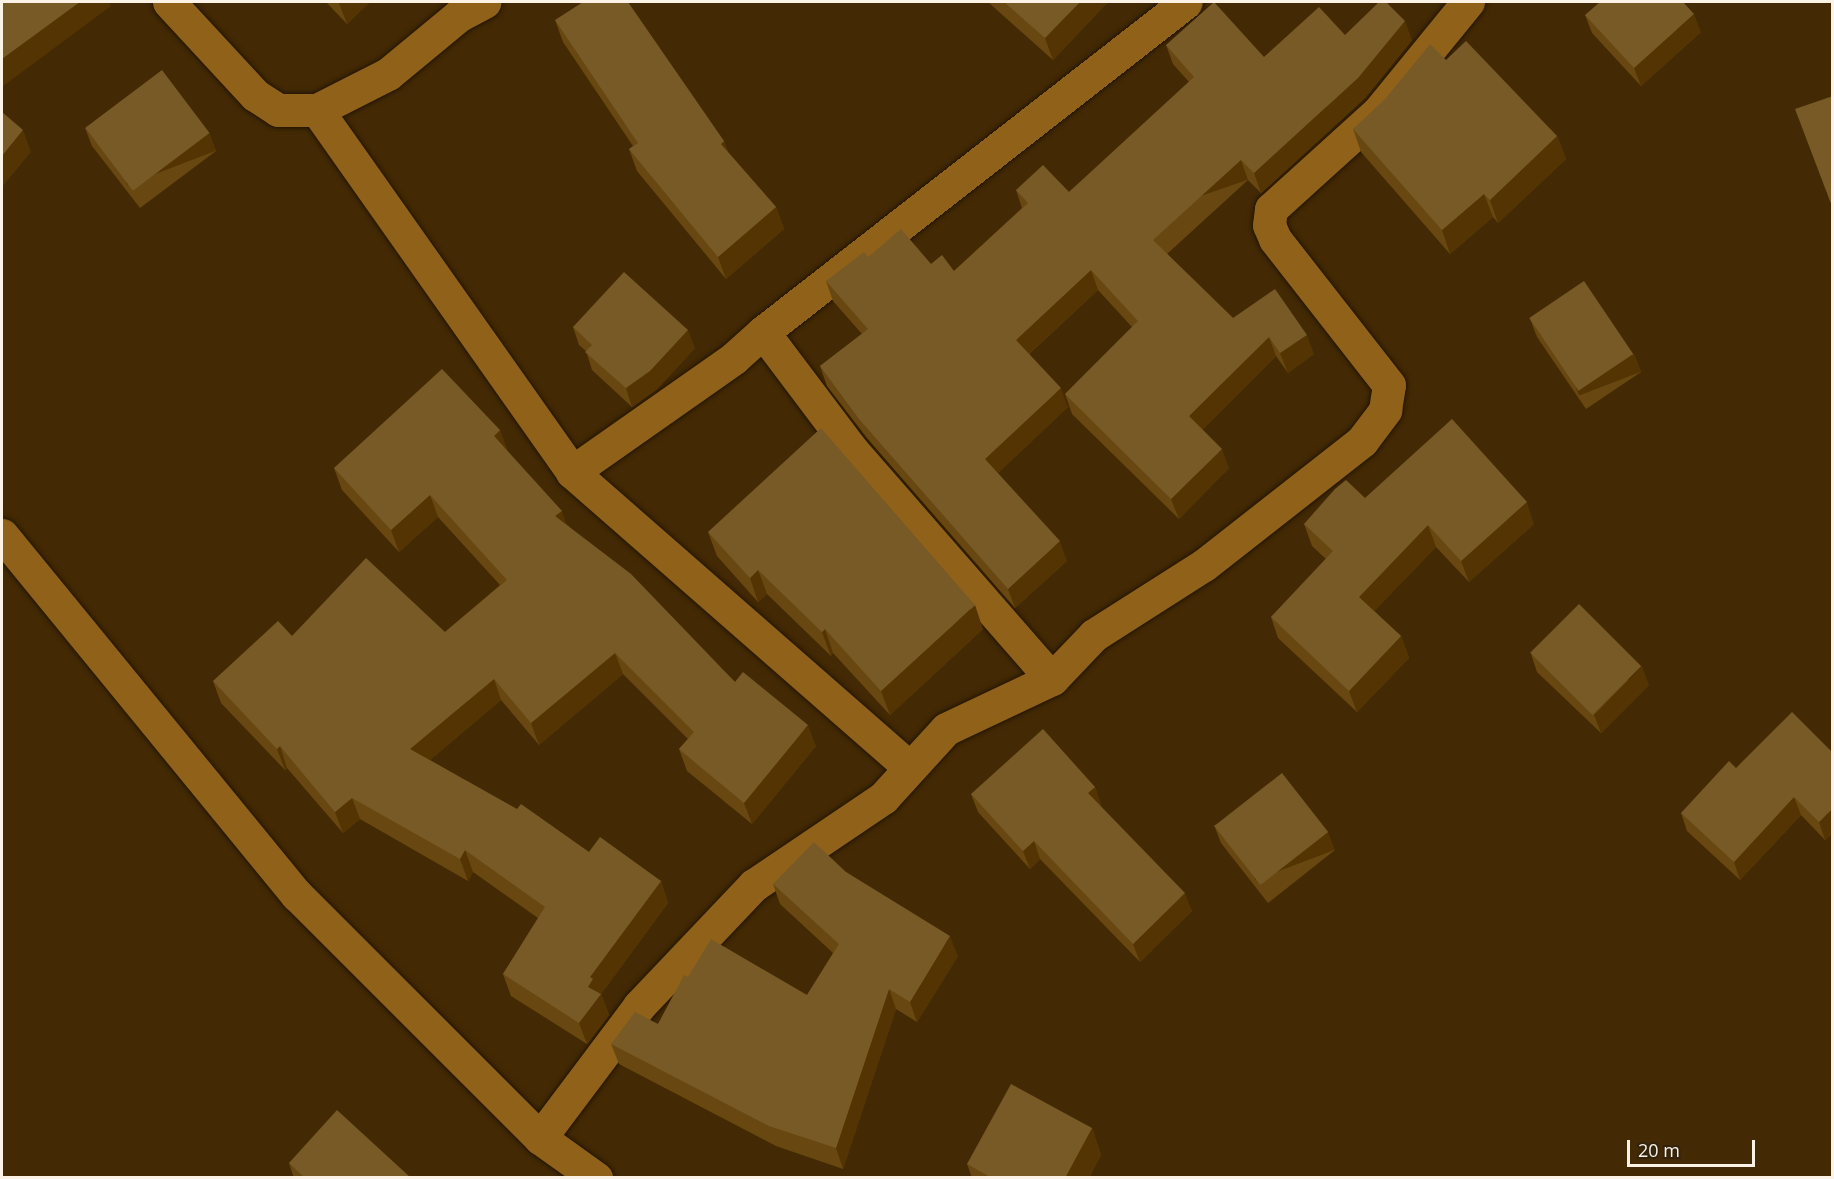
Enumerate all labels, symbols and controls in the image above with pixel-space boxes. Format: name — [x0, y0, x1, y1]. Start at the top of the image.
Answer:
scale bar — [1630, 1128, 1758, 1166]
text: 20 m — [1638, 1138, 1680, 1162]

